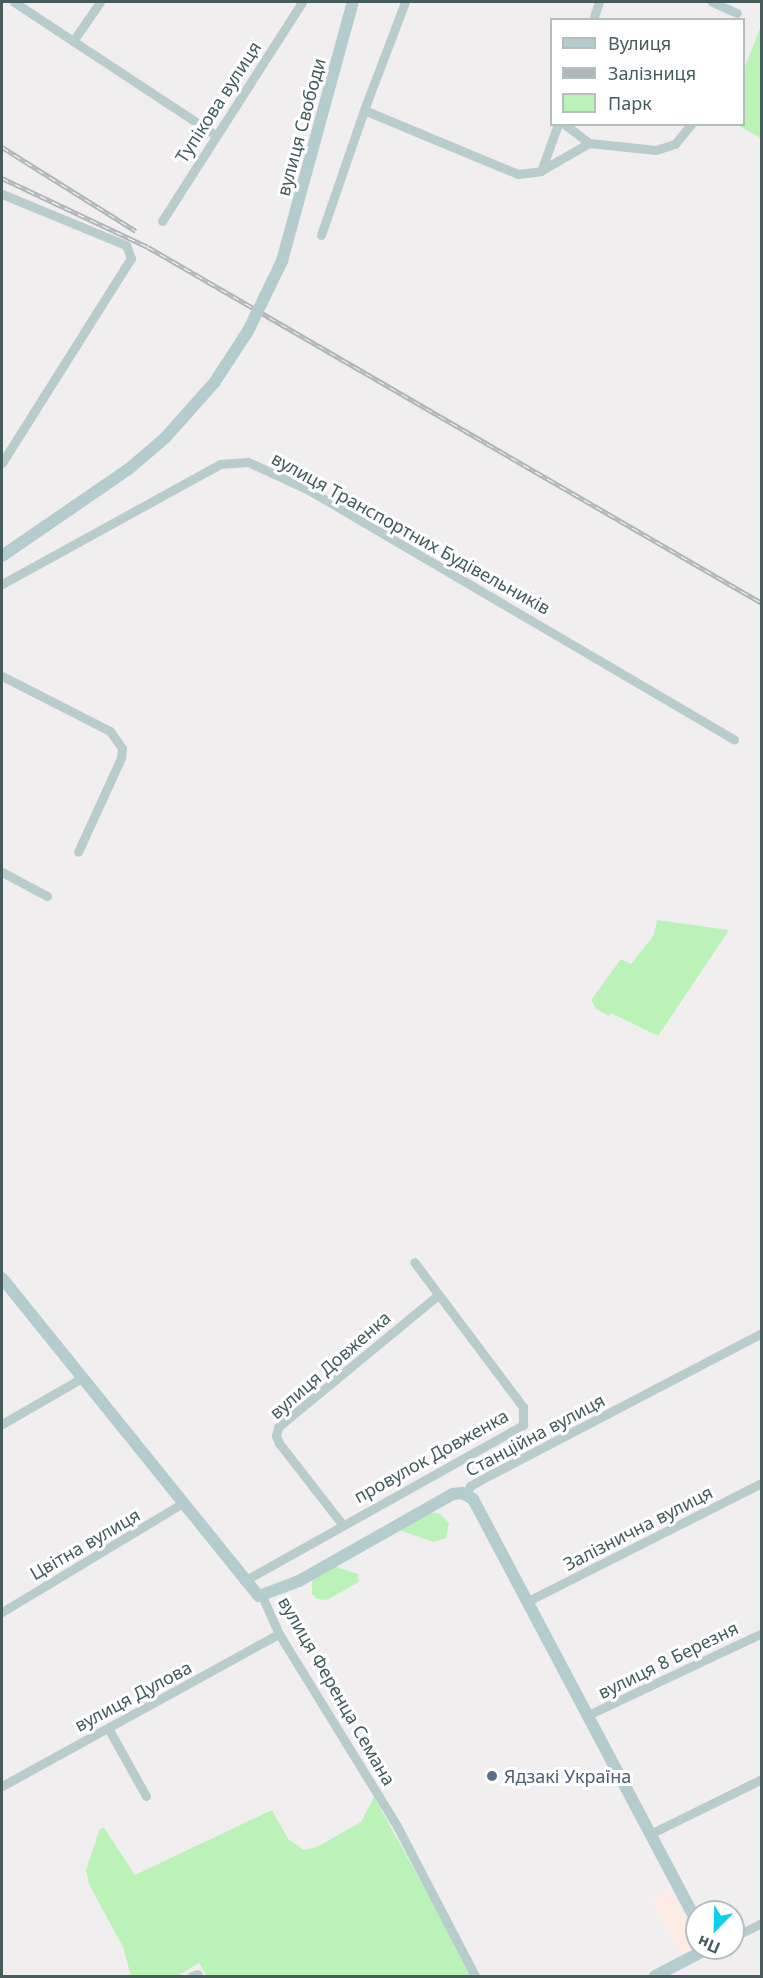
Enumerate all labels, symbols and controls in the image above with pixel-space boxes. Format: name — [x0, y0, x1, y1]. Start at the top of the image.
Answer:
legend — [550, 18, 745, 126]
text: Вулиця — [608, 31, 671, 55]
street label: Тупікова вулиця — [171, 37, 265, 167]
street label: вулиця Свободи — [272, 56, 330, 198]
text: Залізниця — [608, 61, 696, 85]
text: Парк — [608, 91, 652, 115]
street label: вулиця Транспортних Будівельників — [268, 447, 554, 619]
street label: вулиця Довженка — [265, 1307, 395, 1423]
street label: Станційна вулиця — [462, 1389, 608, 1481]
street label: провулок Довженка — [350, 1405, 512, 1507]
street label: Залізнична вулиця — [560, 1481, 716, 1575]
street label: Цвітна вулиця — [26, 1504, 144, 1584]
street label: вулиця Ференца Семана — [274, 1593, 400, 1789]
street label: вулиця 8 Березня — [594, 1617, 742, 1703]
street label: вулиця Дулова — [71, 1656, 195, 1736]
place label: Ядзакі Україна — [504, 1765, 631, 1787]
marker: Ядзакі Україна — [485, 1769, 499, 1783]
north arrow — [685, 1900, 745, 1960]
text: Пн — [694, 1930, 724, 1959]

